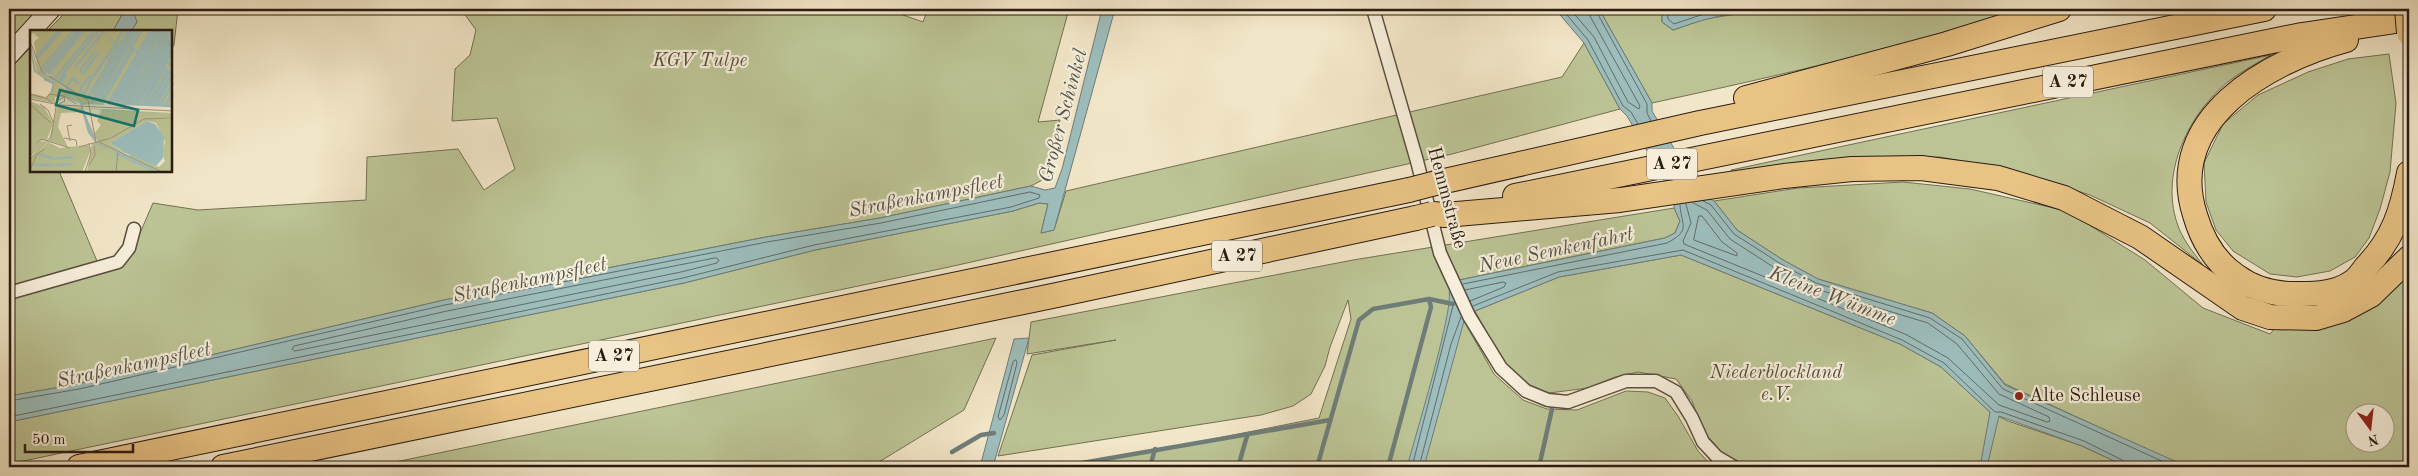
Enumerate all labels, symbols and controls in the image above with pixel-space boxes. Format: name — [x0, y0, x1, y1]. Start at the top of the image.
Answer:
inset map — [30, 30, 172, 172]
water label: Großer Schinkel — [1037, 47, 1092, 185]
park label: KGV Tulpe — [652, 52, 748, 71]
road number: A 27 — [2043, 66, 2093, 98]
street label: Hemmstraße — [1423, 145, 1469, 251]
road number: A 27 — [1647, 148, 1697, 180]
water label: Straßenkampsfleet — [847, 172, 1006, 222]
water label: Neue Semkenfahrt — [1476, 225, 1636, 277]
road number: A 27 — [1212, 240, 1262, 272]
water label: Straßenkampsfleet — [451, 255, 609, 307]
water label: Kleine Wümme — [1765, 263, 1898, 330]
water label: Straßenkampsfleet — [55, 340, 213, 392]
road number: A 27 — [589, 341, 639, 372]
park label: Niederblockland e.V. — [1709, 364, 1843, 405]
place label: Alte Schleuse — [2029, 387, 2141, 406]
marker: Alte Schleuse — [2013, 390, 2025, 402]
north arrow — [2346, 404, 2396, 454]
scale bar — [25, 421, 132, 453]
text: N — [2366, 431, 2380, 448]
text: 50 m — [32, 433, 66, 448]

